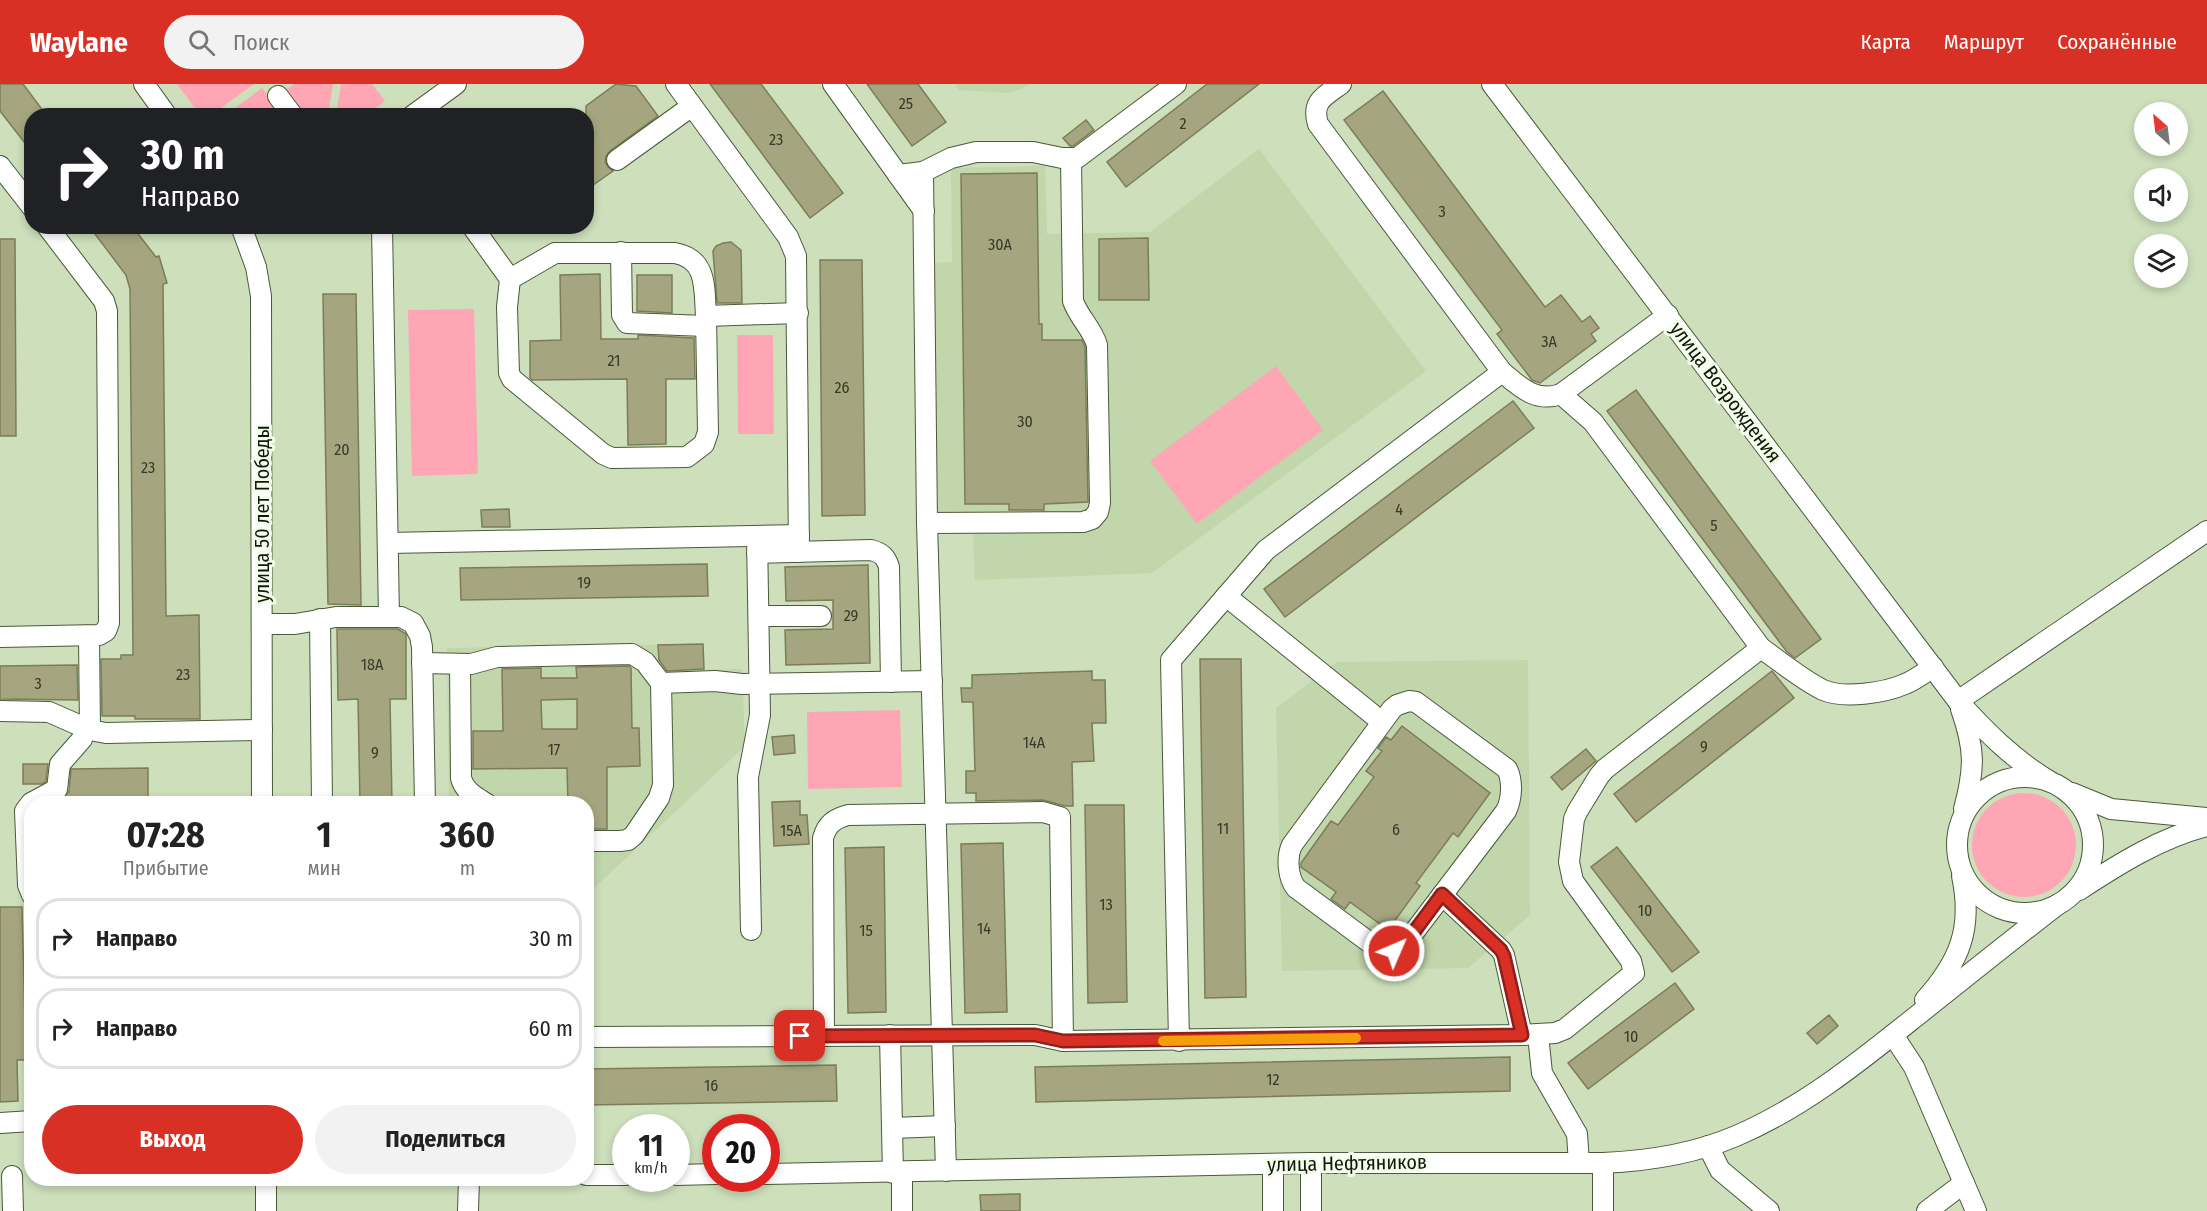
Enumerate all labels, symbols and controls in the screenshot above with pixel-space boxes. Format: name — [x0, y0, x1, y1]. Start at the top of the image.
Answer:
search box — [164, 15, 584, 69]
text: Waylane — [30, 26, 128, 59]
icon: search — [185, 26, 218, 59]
text: Поиск — [233, 29, 289, 56]
text: Карта — [1861, 29, 1911, 55]
text: Маршрут — [1944, 29, 2024, 55]
text: Сохранённые — [2057, 29, 2177, 55]
house number: 25 — [899, 94, 913, 113]
north arrow — [2134, 102, 2188, 156]
map controls — [2134, 102, 2188, 288]
house number: 2 — [1179, 114, 1187, 133]
text: 30 m — [141, 130, 225, 180]
house number: 23 — [769, 130, 783, 149]
icon: right — [42, 132, 120, 210]
button: sound — [2134, 168, 2188, 222]
text: Направо — [141, 181, 240, 213]
house number: 3 — [1438, 202, 1446, 221]
button: layers — [2134, 234, 2188, 288]
house number: 30А — [988, 235, 1013, 254]
street label: улица Возрождения — [1665, 317, 1787, 467]
house number: 3А — [1541, 332, 1557, 351]
house number: 21 — [608, 351, 620, 370]
house number: 26 — [835, 378, 850, 397]
house number: 30 — [1017, 412, 1033, 431]
street label: улица 50 лет Победы — [250, 425, 274, 603]
house number: 20 — [334, 440, 350, 459]
house number: 23 — [141, 458, 155, 477]
house number: 4 — [1395, 500, 1403, 519]
house number: 5 — [1710, 516, 1718, 535]
house number: 19 — [577, 573, 591, 592]
house number: 29 — [844, 606, 859, 625]
house number: 18А — [361, 655, 384, 674]
house number: 23 — [176, 665, 190, 684]
house number: 3 — [34, 674, 42, 693]
house number: 14А — [1023, 733, 1046, 752]
house number: 9 — [1700, 737, 1708, 756]
house number: 17 — [548, 740, 561, 759]
house number: 9 — [371, 743, 379, 762]
text: 07:28 — [127, 813, 205, 857]
text: 1 — [317, 813, 332, 857]
text: 360 — [440, 813, 495, 857]
house number: 11 — [1217, 819, 1229, 838]
house number: 6 — [1392, 820, 1400, 839]
house number: 15А — [780, 821, 803, 840]
text: Прибытие — [123, 856, 209, 880]
text: мин — [307, 856, 341, 880]
text: m — [460, 856, 475, 880]
house number: 13 — [1099, 895, 1113, 914]
house number: 10 — [1638, 901, 1652, 920]
house number: 14 — [977, 919, 991, 938]
position arrow — [1362, 919, 1426, 983]
house number: 15 — [859, 921, 873, 940]
icon: right — [45, 922, 78, 955]
text: Направо — [96, 925, 177, 952]
text: 30 m — [530, 925, 573, 952]
pin — [774, 1010, 825, 1061]
icon: right — [45, 1012, 78, 1045]
text: Направо — [96, 1015, 177, 1042]
text: 60 m — [529, 1015, 573, 1042]
icon: arrive — [783, 1019, 816, 1052]
house number: 10 — [1624, 1027, 1638, 1046]
house number: 12 — [1266, 1070, 1280, 1089]
house number: 16 — [704, 1076, 718, 1095]
button: Выход — [42, 1105, 303, 1174]
button: Поделиться — [315, 1105, 576, 1174]
speed limit sign: 20 — [702, 1114, 780, 1192]
text: 11 — [639, 1128, 663, 1164]
street label: улица Нефтяников — [1267, 1150, 1427, 1176]
text: km/h — [634, 1159, 668, 1177]

